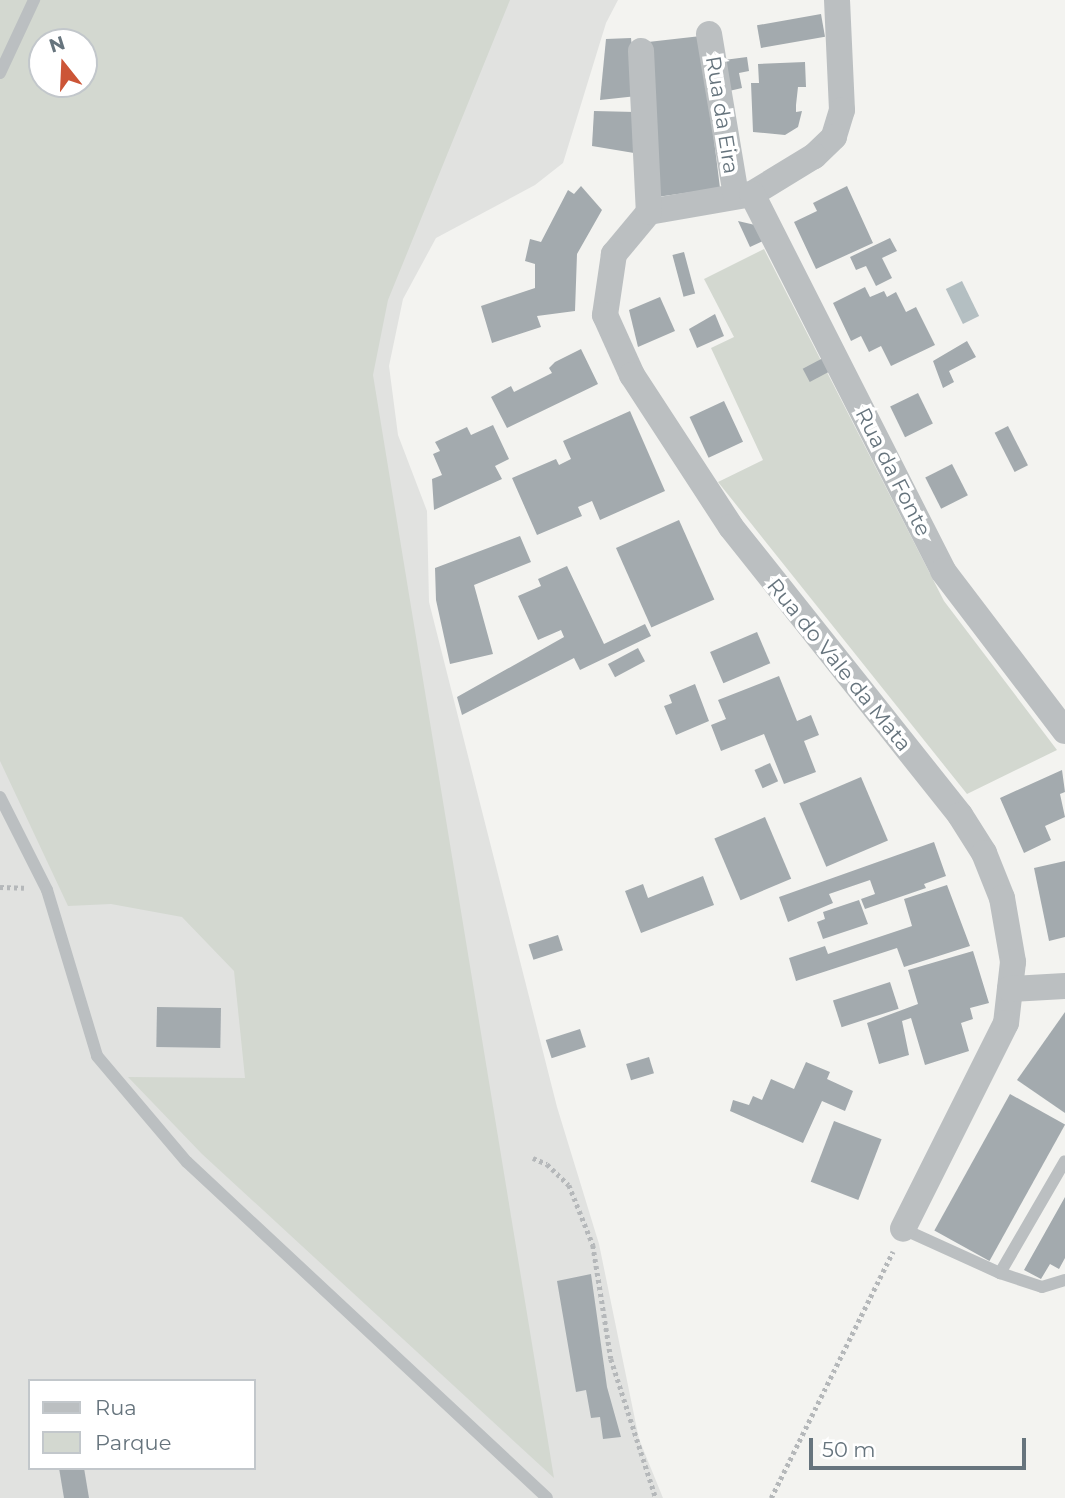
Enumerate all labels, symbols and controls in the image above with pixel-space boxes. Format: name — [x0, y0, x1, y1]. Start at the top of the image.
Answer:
north arrow — [28, 28, 98, 98]
text: N — [46, 31, 68, 58]
street label: Rua da Eira — [700, 54, 744, 176]
street label: Rua da Fonte — [850, 404, 936, 540]
street label: Rua do Vale da Mata — [762, 574, 916, 756]
legend — [28, 1379, 256, 1470]
text: Rua — [95, 1395, 137, 1420]
scale bar — [813, 1424, 1030, 1468]
text: Parque — [95, 1430, 171, 1455]
text: 50 m — [822, 1437, 876, 1462]

